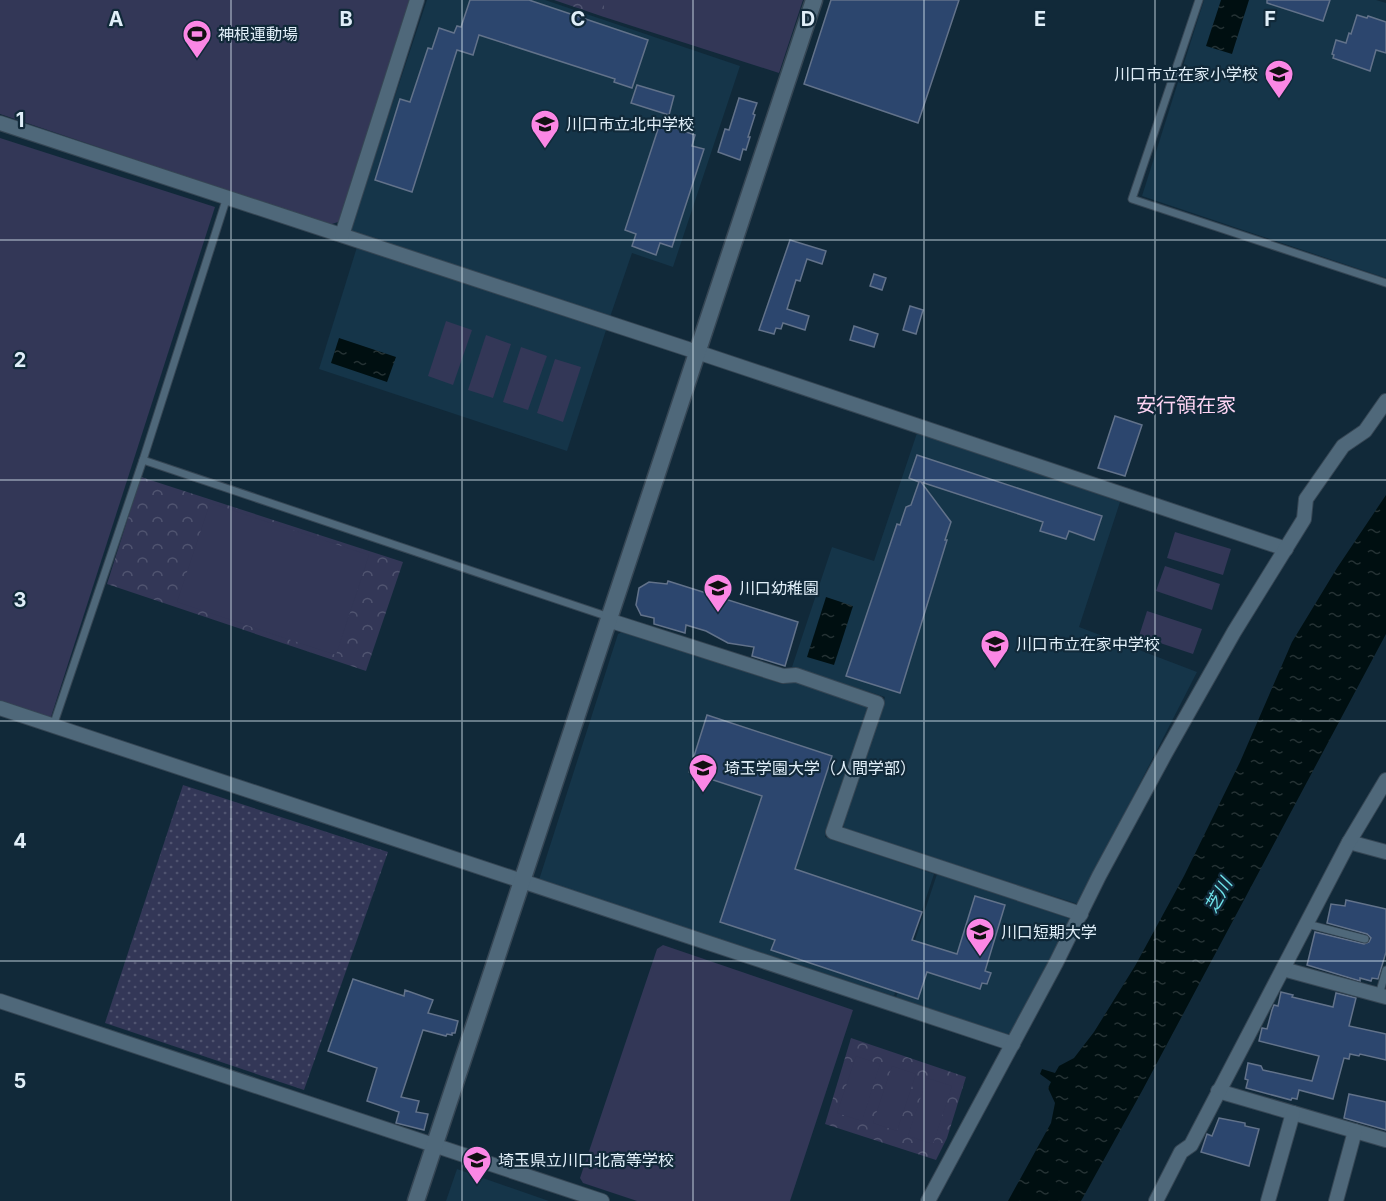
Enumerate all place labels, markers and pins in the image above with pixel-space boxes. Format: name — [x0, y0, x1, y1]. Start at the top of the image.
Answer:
sports icon: 神根運動場 — [181, 18, 213, 60]
place label: 神根運動場 — [218, 24, 298, 44]
school or university icon: 川口市立在家小学校 — [1263, 58, 1295, 100]
place label: 川口市立在家小学校 — [1114, 64, 1258, 84]
school or university icon: 川口市立北中学校 — [529, 108, 561, 150]
place label: 川口市立北中学校 — [566, 114, 694, 134]
school or university icon: 川口幼稚園 — [702, 572, 734, 614]
place label: 川口幼稚園 — [739, 578, 819, 598]
school or university icon: 川口市立在家中学校 — [979, 628, 1011, 670]
place label: 川口市立在家中学校 — [1016, 634, 1160, 654]
school or university icon: 埼玉学園大学（人間学部） — [687, 752, 719, 794]
place label: 埼玉学園大学（人間学部） — [724, 758, 916, 778]
school or university icon: 川口短期大学 — [964, 916, 996, 958]
place label: 川口短期大学 — [1001, 922, 1097, 942]
school or university icon: 埼玉県立川口北高等学校 — [461, 1144, 493, 1186]
place label: 埼玉県立川口北高等学校 — [498, 1150, 674, 1170]

